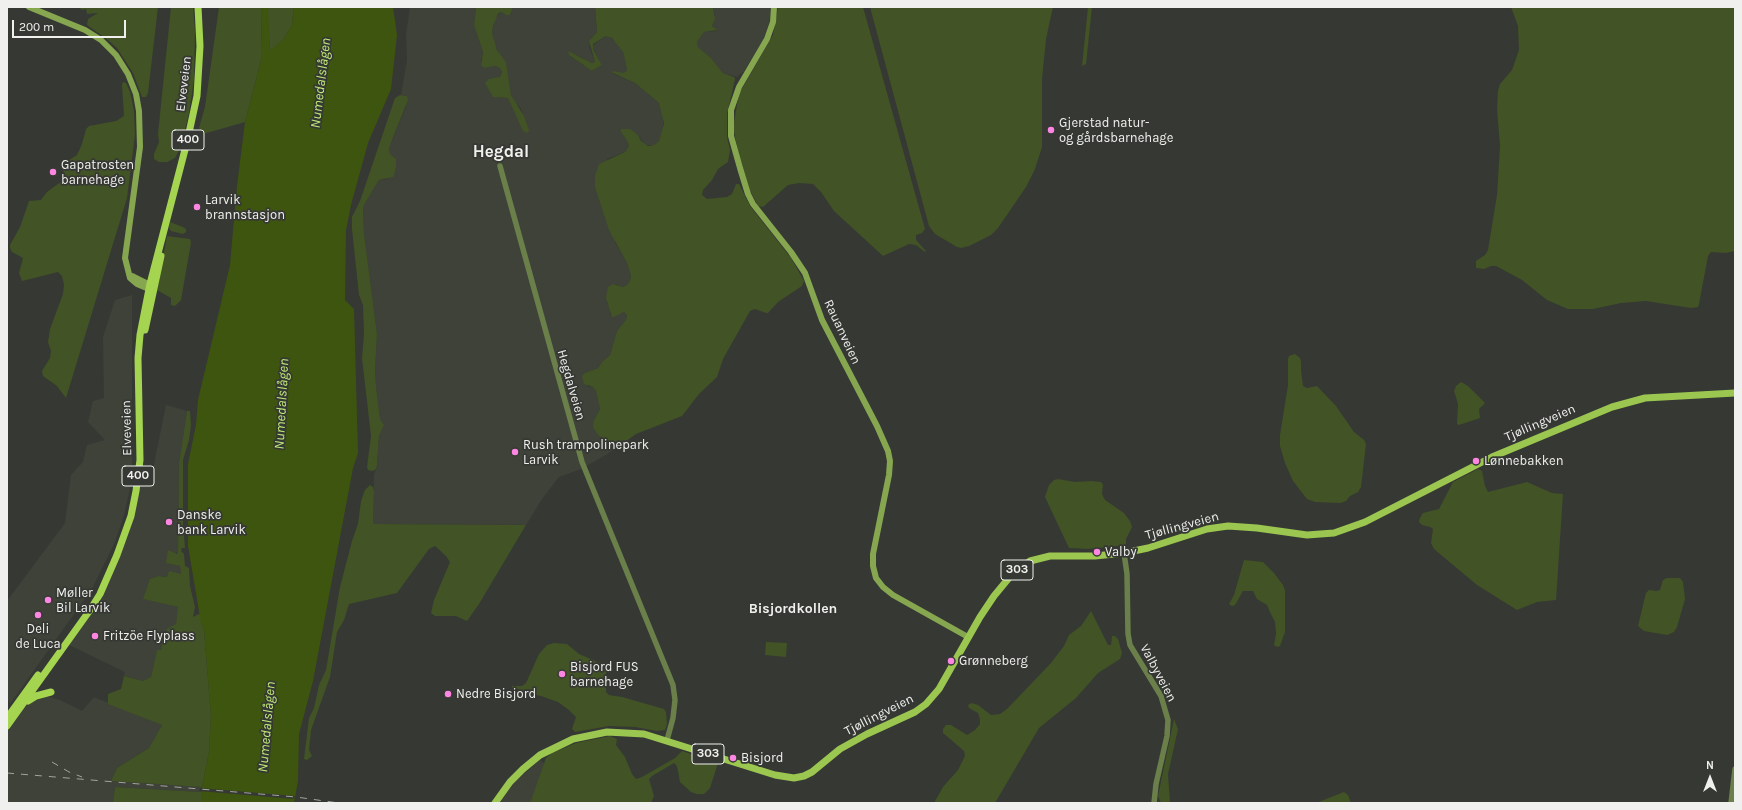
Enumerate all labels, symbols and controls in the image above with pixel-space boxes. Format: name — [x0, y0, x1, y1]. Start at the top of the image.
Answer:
scale bar — [14, 12, 128, 38]
text: 200 m — [19, 20, 54, 34]
water label: Numedalslågen — [307, 37, 335, 129]
street label: Elveveien — [173, 55, 195, 113]
place label: Gjerstad natur- og gårdsbarnehage — [1059, 115, 1173, 146]
marker: Gjerstad natur- og gårdsbarnehage — [1046, 125, 1056, 135]
road number: 400 — [172, 130, 204, 150]
district label: Hegdal — [473, 142, 529, 162]
place label: Gapatrosten barnehage — [61, 157, 134, 188]
marker: Gapatrosten barnehage — [48, 167, 58, 177]
place label: Larvik brannstasjon — [205, 192, 285, 223]
marker: Larvik brannstasjon — [192, 202, 202, 212]
street label: Rauanveien — [820, 297, 864, 367]
street label: Hegdalveien — [553, 348, 589, 422]
water label: Numedalslågen — [271, 358, 293, 450]
street label: Elveveien — [119, 400, 135, 456]
street label: Tjøllingveien — [1502, 401, 1578, 445]
place label: Rush trampolinepark Larvik — [523, 437, 649, 468]
marker: Rush trampolinepark Larvik — [510, 447, 520, 457]
place label: Lønnebakken — [1484, 453, 1564, 469]
marker: Lønnebakken — [1471, 456, 1481, 466]
road number: 400 — [122, 466, 154, 486]
place label: Danske bank Larvik — [177, 507, 246, 538]
street label: Tjøllingveien — [1143, 509, 1221, 543]
marker: Danske bank Larvik — [164, 517, 174, 527]
place label: Valby — [1105, 544, 1136, 560]
marker: Valby — [1092, 547, 1102, 557]
road number: 303 — [1001, 560, 1033, 580]
place label: Møller Bil Larvik — [56, 585, 110, 616]
marker: Møller Bil Larvik — [43, 595, 53, 605]
district label: Bisjordkollen — [749, 601, 837, 617]
marker: Deli de Luca — [33, 610, 43, 620]
place label: Deli de Luca — [15, 621, 61, 652]
place label: Fritzöe Flyplass — [103, 628, 195, 644]
marker: Fritzöe Flyplass — [90, 631, 100, 641]
street label: Valbyveien — [1136, 642, 1180, 704]
place label: Grønneberg — [959, 653, 1028, 669]
marker: Grønneberg — [946, 656, 956, 666]
place label: Bisjord FUS barnehage — [570, 659, 639, 690]
marker: Bisjord FUS barnehage — [557, 669, 567, 679]
water label: Numedalslågen — [255, 681, 279, 773]
place label: Nedre Bisjord — [456, 686, 536, 702]
marker: Nedre Bisjord — [443, 689, 453, 699]
street label: Tjøllingveien — [842, 691, 916, 739]
road number: 303 — [692, 744, 724, 764]
place label: Bisjord — [741, 750, 783, 766]
marker: Bisjord — [728, 753, 738, 763]
north arrow — [1690, 758, 1730, 798]
text: N — [1706, 759, 1714, 772]

